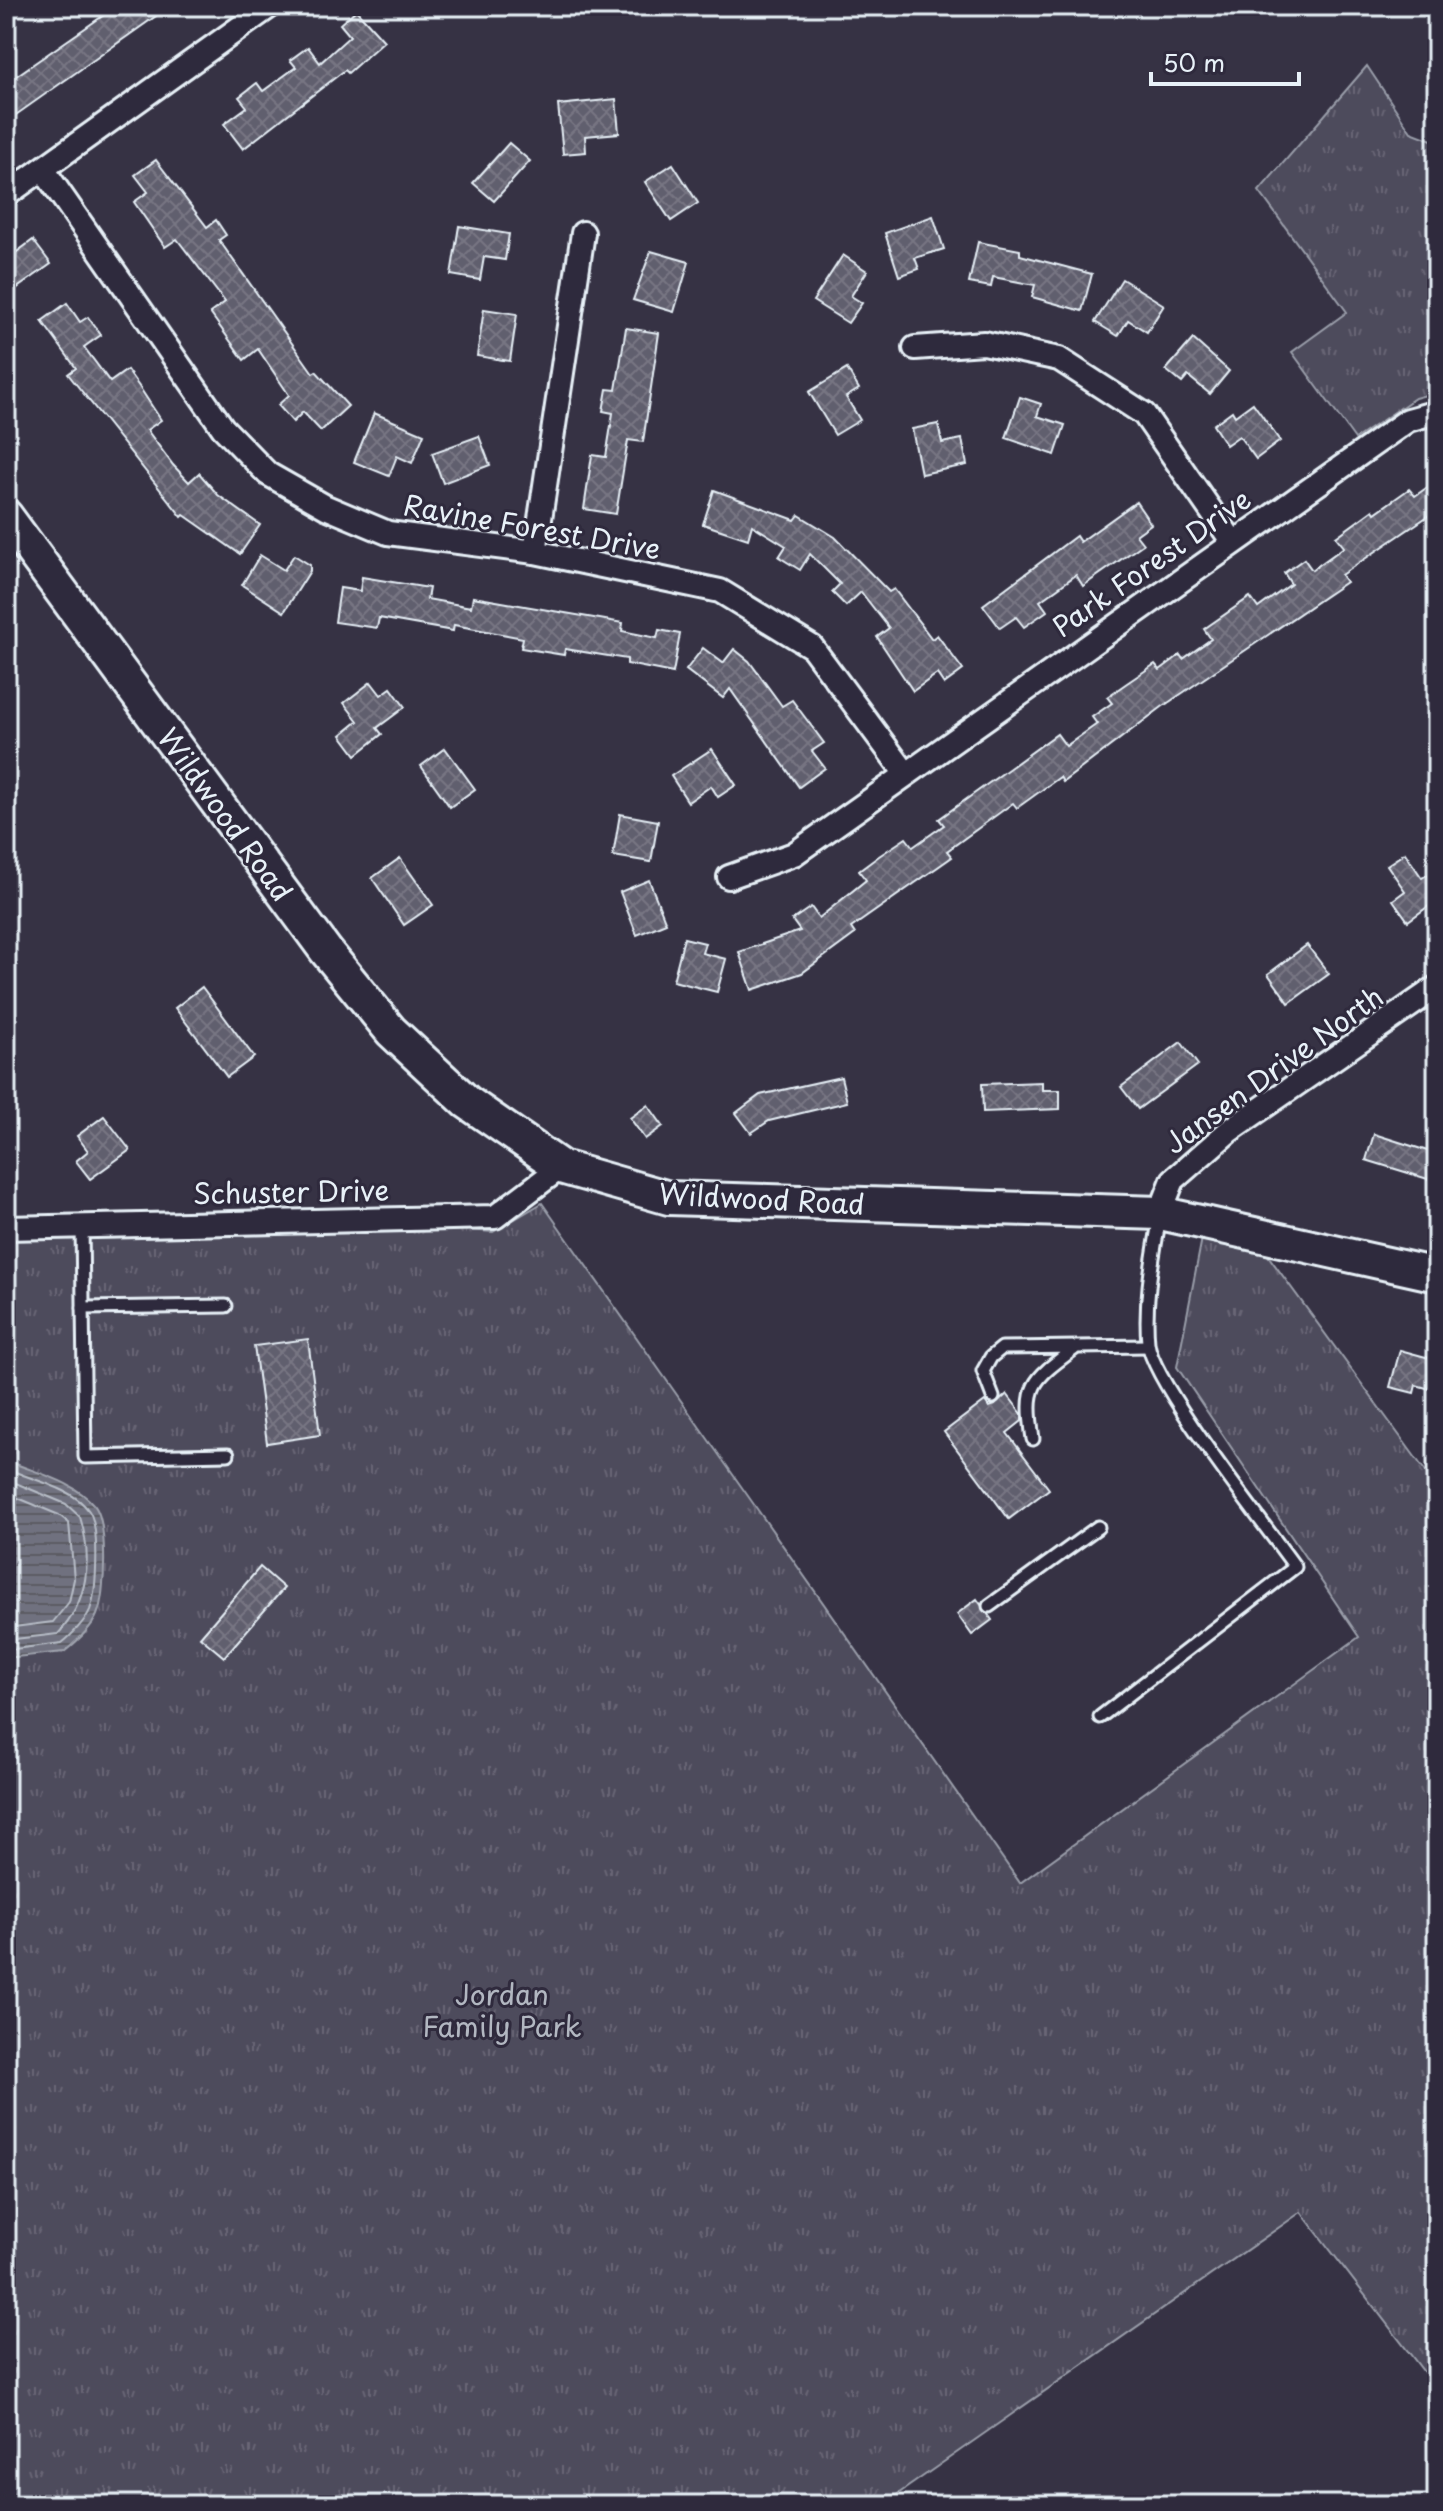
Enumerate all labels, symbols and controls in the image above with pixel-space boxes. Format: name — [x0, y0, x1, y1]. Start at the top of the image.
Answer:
scale bar — [1151, 36, 1299, 86]
text: 50 m — [1163, 44, 1225, 80]
street label: Park Forest Drive — [1043, 477, 1259, 647]
street label: Ravine Forest Drive — [400, 482, 664, 570]
street label: Wildwood Road — [148, 718, 304, 910]
street label: Jansen Drive North — [1155, 975, 1391, 1163]
street label: Schuster Drive — [193, 1168, 389, 1214]
street label: Wildwood Road — [658, 1171, 866, 1225]
park label: Jordan Family Park — [422, 1972, 582, 2047]

